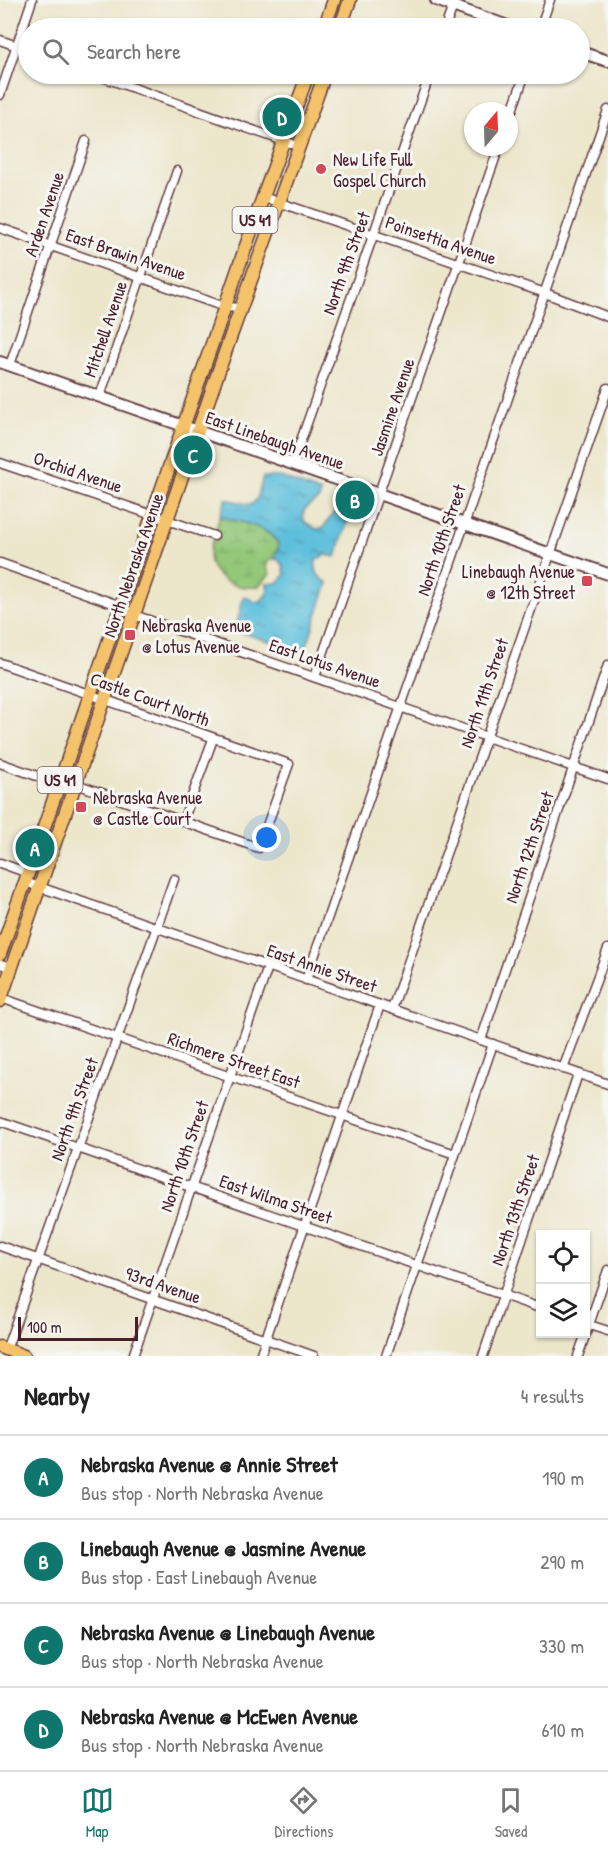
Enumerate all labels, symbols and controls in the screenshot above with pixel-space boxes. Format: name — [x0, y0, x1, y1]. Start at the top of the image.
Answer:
search box — [18, 18, 590, 84]
icon: search — [39, 35, 72, 68]
text: Search here — [87, 36, 181, 66]
pin: D — [262, 94, 302, 140]
north arrow — [464, 102, 518, 156]
place label: New Life Full Gospel Church — [333, 147, 426, 193]
marker: New Life Full Gospel Church — [314, 162, 328, 176]
street label: Arden Avenue — [18, 168, 70, 260]
road number: US 41 — [232, 207, 278, 233]
street label: North 9th Street — [316, 207, 376, 318]
street label: Poinsettia Avenue — [382, 209, 500, 271]
street label: East Brawin Avenue — [63, 222, 189, 286]
street label: Mitchell Avenue — [77, 278, 133, 380]
street label: Jasmine Avenue — [364, 355, 420, 459]
street label: East Linebaugh Avenue — [202, 405, 348, 475]
pin: C — [174, 432, 212, 478]
street label: Orchid Avenue — [30, 445, 126, 499]
pin: B — [336, 478, 374, 522]
street label: North 10th Street — [410, 480, 472, 599]
street label: North Nebraska Avenue — [97, 490, 169, 640]
place label: Linebaugh Avenue @ 12th Street — [462, 559, 576, 605]
marker: Linebaugh Avenue @ 12th Street — [580, 574, 594, 588]
place label: Nebraska Avenue @ Lotus Avenue — [142, 613, 251, 659]
marker: Nebraska Avenue @ Lotus Avenue — [123, 628, 137, 642]
street label: East Lotus Avenue — [266, 632, 384, 694]
street label: North 11th Street — [454, 634, 515, 751]
street label: Castle Court North — [87, 666, 214, 732]
road number: US 41 — [38, 767, 82, 793]
place label: Nebraska Avenue @ Castle Court — [93, 785, 202, 831]
street label: North 12th Street — [498, 787, 560, 906]
marker: Nebraska Avenue @ Castle Court — [74, 800, 88, 814]
your location — [252, 823, 281, 852]
pin: A — [15, 826, 54, 870]
street label: East Annie Street — [264, 938, 381, 999]
street label: Richmere Street East — [164, 1026, 304, 1095]
street label: North 9th Street — [44, 1053, 104, 1164]
street label: North 10th Street — [153, 1096, 215, 1215]
street label: North 13th Street — [484, 1150, 546, 1269]
street label: East Wilma Street — [216, 1168, 336, 1230]
map controls — [536, 1230, 590, 1338]
button: locate — [536, 1230, 590, 1284]
street label: 93rd Avenue — [122, 1260, 204, 1310]
button: layers — [536, 1284, 590, 1338]
scale bar — [18, 1314, 138, 1342]
text: 100 m — [27, 1316, 62, 1338]
text: Nearby — [24, 1378, 90, 1413]
text: 4 results — [521, 1382, 584, 1409]
text: Nebraska Avenue @ Annie Street — [81, 1449, 338, 1479]
text: A — [39, 1464, 48, 1491]
text: 190 m — [542, 1464, 584, 1491]
text: Bus stop · North Nebraska Avenue — [81, 1479, 324, 1506]
text: Linebaugh Avenue @ Jasmine Avenue — [81, 1533, 366, 1563]
text: B — [38, 1548, 49, 1575]
text: 290 m — [540, 1548, 584, 1575]
text: Bus stop · East Linebaugh Avenue — [81, 1563, 317, 1590]
text: Nebraska Avenue @ Linebaugh Avenue — [81, 1617, 375, 1647]
text: C — [38, 1632, 49, 1659]
text: 330 m — [539, 1632, 584, 1659]
text: Bus stop · North Nebraska Avenue — [81, 1647, 324, 1674]
text: Nebraska Avenue @ McEwen Avenue — [81, 1701, 358, 1731]
text: D — [39, 1716, 48, 1743]
text: 610 m — [542, 1716, 584, 1743]
text: Bus stop · North Nebraska Avenue — [81, 1731, 324, 1758]
tab: Map — [81, 1784, 114, 1842]
tab: Directions — [275, 1784, 333, 1842]
tab: Saved — [494, 1784, 527, 1842]

